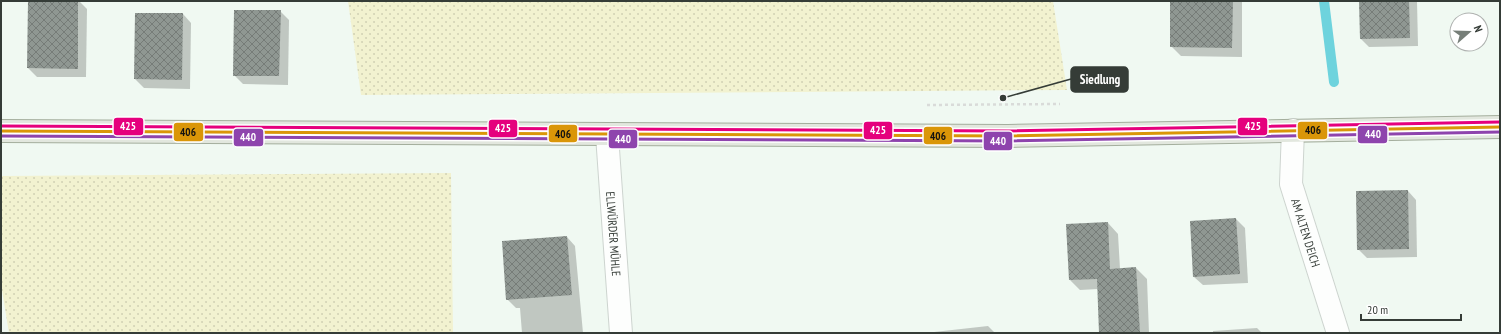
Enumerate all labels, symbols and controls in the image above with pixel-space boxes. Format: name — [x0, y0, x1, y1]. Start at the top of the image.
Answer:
north arrow — [1449, 12, 1489, 52]
text: N — [1471, 23, 1486, 34]
callout: Siedlung — [1071, 67, 1128, 92]
text: Siedlung — [1080, 71, 1121, 88]
line badge: 425 — [113, 117, 144, 136]
line badge: 425 — [1237, 117, 1268, 136]
text: 425 — [120, 119, 136, 133]
line badge: 425 — [488, 119, 518, 138]
text: 425 — [1245, 119, 1261, 133]
text: 425 — [495, 121, 511, 135]
line badge: 425 — [863, 121, 893, 140]
line badge: 406 — [1297, 121, 1328, 140]
line badge: 406 — [173, 122, 204, 142]
text: 425 — [870, 123, 886, 137]
text: 406 — [1305, 123, 1321, 137]
line badge: 406 — [548, 124, 578, 143]
text: 406 — [180, 125, 196, 139]
line badge: 440 — [1357, 125, 1388, 144]
line badge: 406 — [923, 126, 953, 145]
text: 406 — [555, 127, 571, 141]
text: 440 — [1365, 127, 1381, 141]
line badge: 440 — [233, 128, 264, 147]
line badge: 440 — [608, 129, 638, 149]
text: 406 — [930, 129, 946, 143]
text: 440 — [240, 130, 256, 144]
line badge: 440 — [983, 131, 1013, 151]
text: 440 — [615, 132, 631, 146]
text: 440 — [990, 134, 1006, 148]
street label: ELLWÜRDER MÜHLE — [604, 191, 624, 277]
street label: AM ALTEN DEICH — [1289, 197, 1324, 269]
scale bar — [1361, 296, 1461, 322]
text: 20 m — [1367, 302, 1388, 317]

